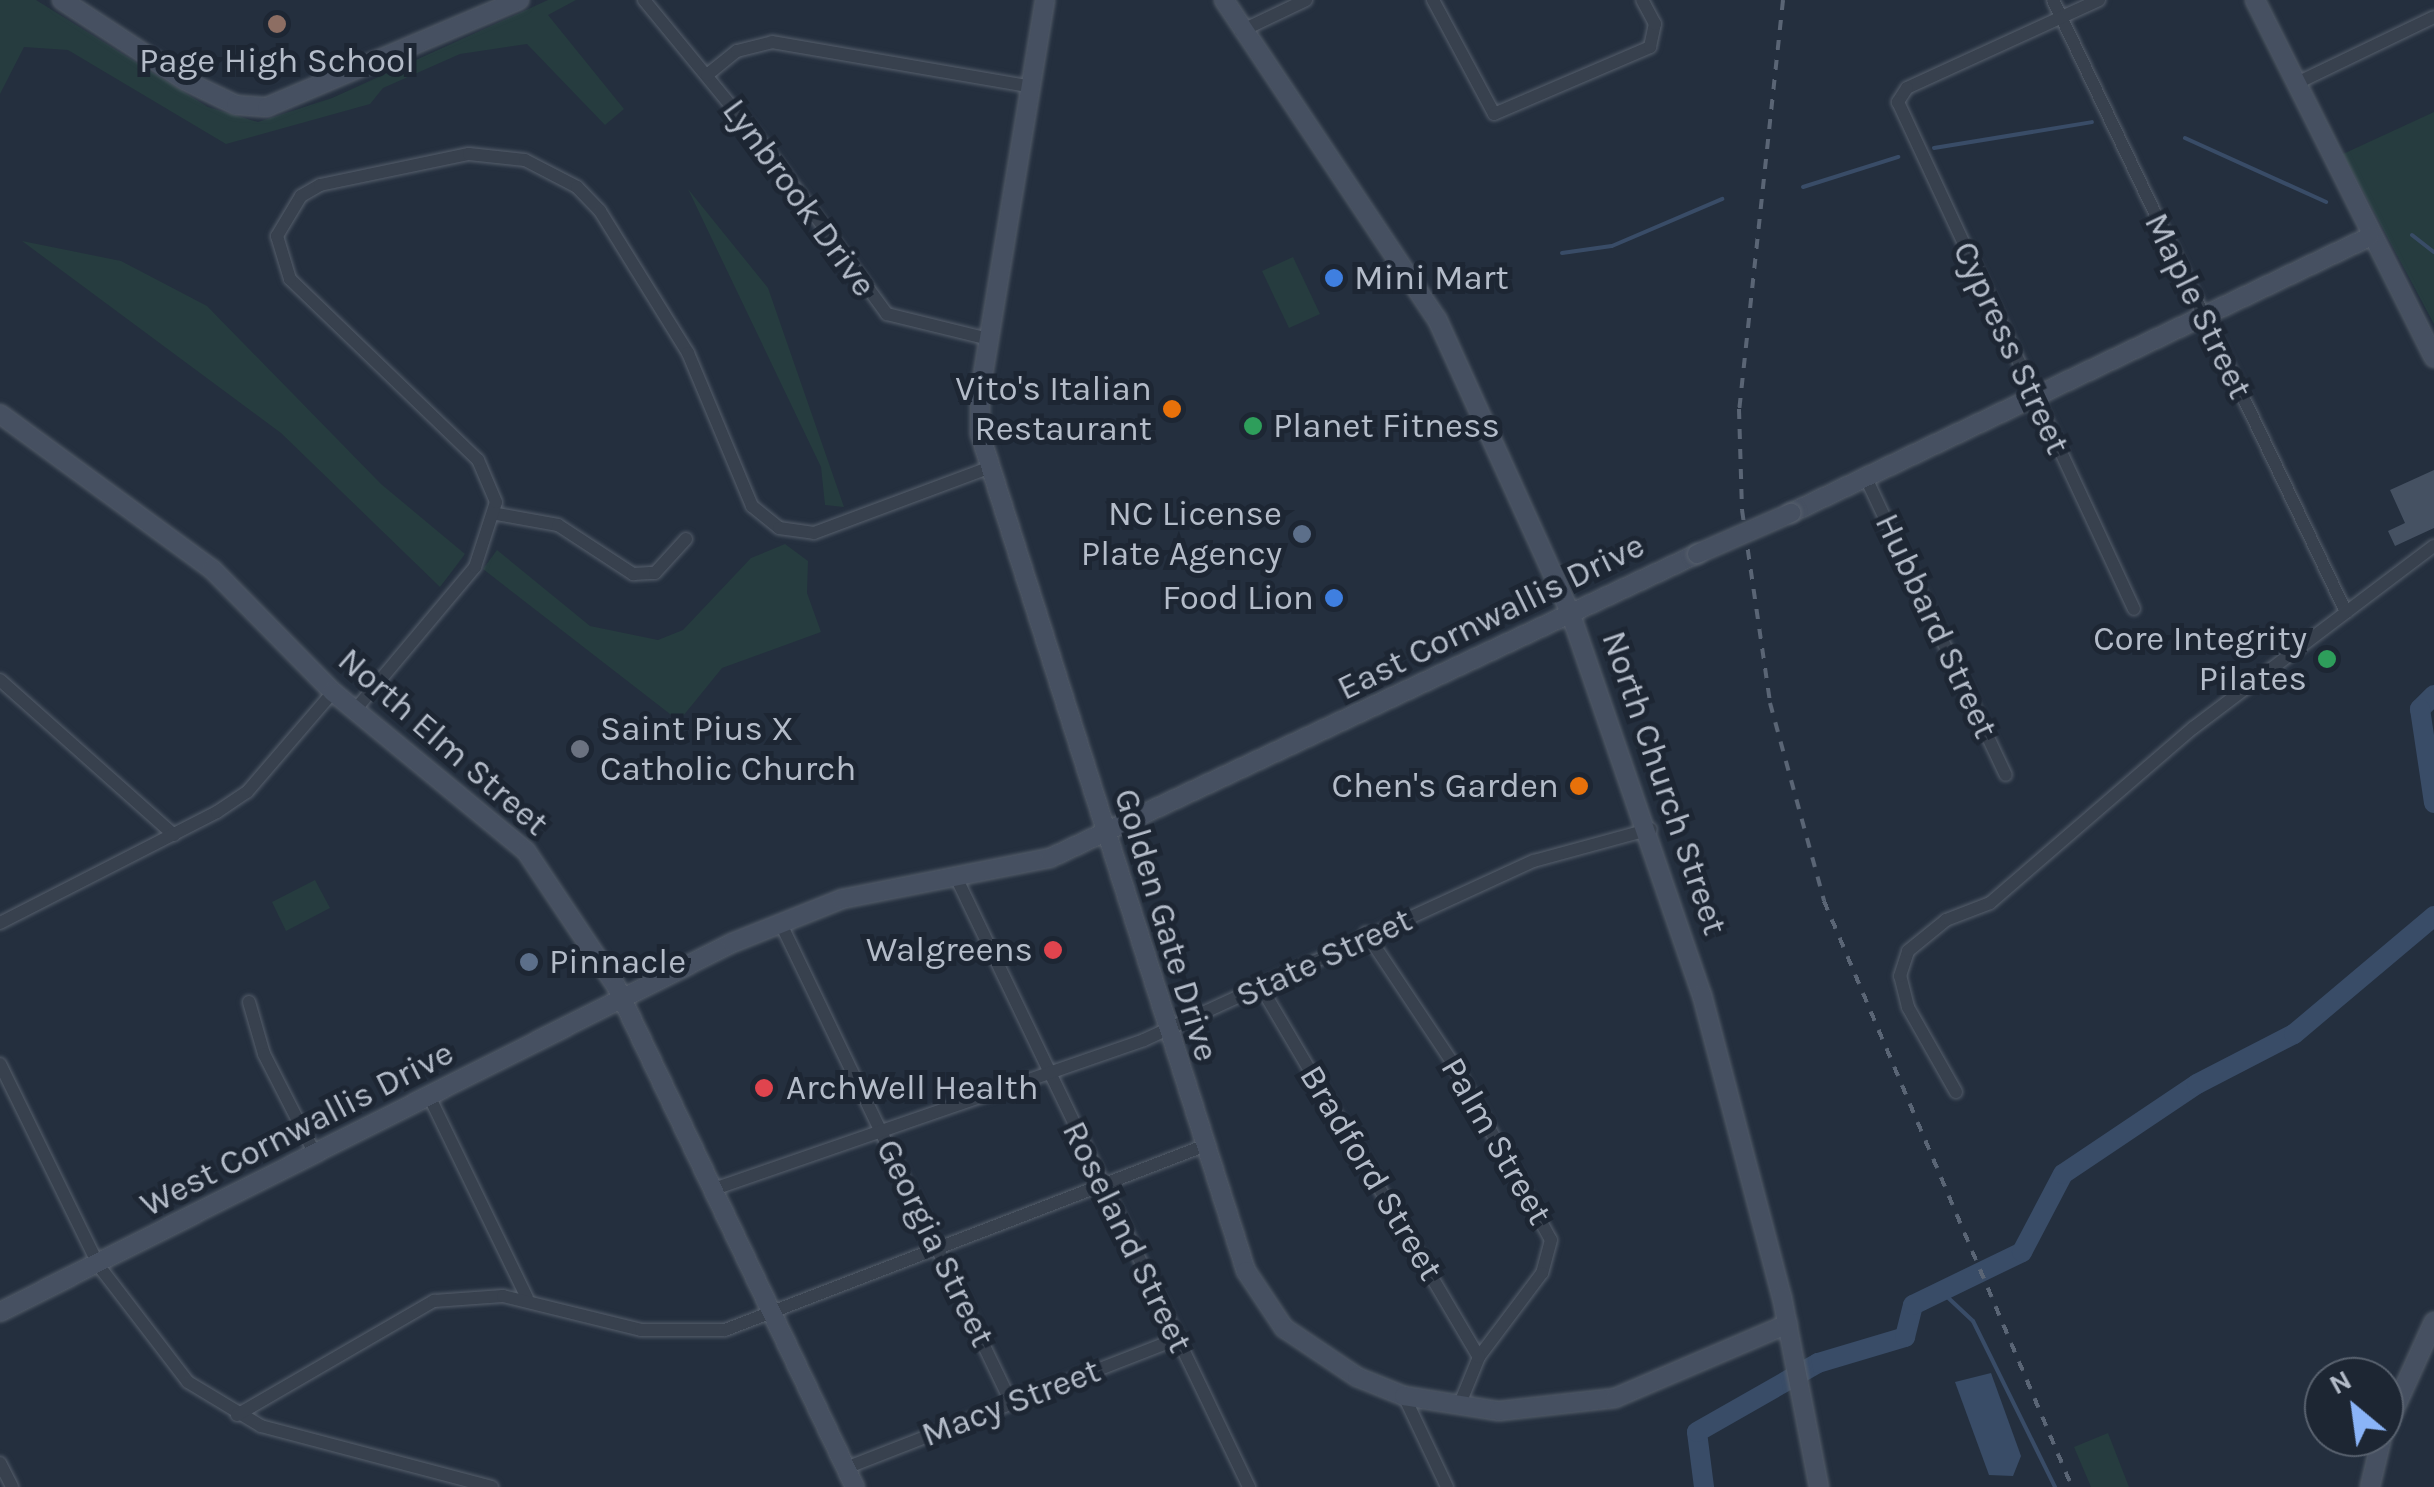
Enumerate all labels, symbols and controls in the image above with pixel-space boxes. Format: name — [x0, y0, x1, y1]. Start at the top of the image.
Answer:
marker: Page High School — [266, 13, 288, 35]
place label: Page High School — [139, 40, 415, 82]
street label: Lynbrook Drive — [713, 91, 885, 305]
street label: Maple Street — [2135, 206, 2261, 406]
street label: Cypress Street — [1943, 235, 2079, 461]
place label: Mini Mart — [1354, 257, 1509, 299]
marker: Mini Mart — [1323, 267, 1345, 289]
place label: Vito's Italian Restaurant — [955, 368, 1152, 450]
marker: Vito's Italian Restaurant — [1161, 398, 1183, 420]
place label: Planet Fitness — [1273, 405, 1500, 447]
marker: Planet Fitness — [1242, 415, 1264, 437]
place label: NC License Plate Agency — [1081, 493, 1282, 575]
street label: Hubbard Street — [1866, 507, 2006, 745]
marker: NC License Plate Agency — [1291, 523, 1313, 545]
street label: East Cornwallis Drive — [1331, 524, 1651, 710]
place label: Food Lion — [1162, 577, 1314, 619]
marker: Food Lion — [1323, 587, 1345, 609]
place label: Core Integrity Pilates — [2093, 618, 2307, 700]
street label: North Church Street — [1592, 626, 1736, 940]
street label: North Elm Street — [329, 639, 557, 845]
marker: Core Integrity Pilates — [2316, 648, 2338, 670]
place label: Saint Pius X Catholic Church — [600, 708, 856, 790]
marker: Saint Pius X Catholic Church — [569, 738, 591, 760]
place label: Chen's Garden — [1332, 765, 1559, 807]
marker: Chen's Garden — [1568, 775, 1590, 797]
street label: Golden Gate Drive — [1105, 784, 1227, 1066]
street label: State Street — [1229, 899, 1419, 1017]
place label: Walgreens — [866, 929, 1033, 971]
marker: Walgreens — [1042, 939, 1064, 961]
place label: Pinnacle — [549, 941, 686, 983]
marker: Pinnacle — [518, 951, 540, 973]
street label: West Cornwallis Drive — [134, 1032, 460, 1226]
street label: Palm Street — [1431, 1050, 1561, 1232]
street label: Bradford Street — [1290, 1058, 1452, 1288]
place label: ArchWell Health — [786, 1067, 1039, 1109]
marker: ArchWell Health — [751, 1075, 777, 1101]
street label: Roseland Street — [1053, 1114, 1201, 1360]
street label: Georgia Street — [867, 1132, 1003, 1354]
street label: Macy Street — [916, 1350, 1106, 1456]
north arrow — [2304, 1357, 2404, 1457]
text: N — [2323, 1363, 2357, 1401]

